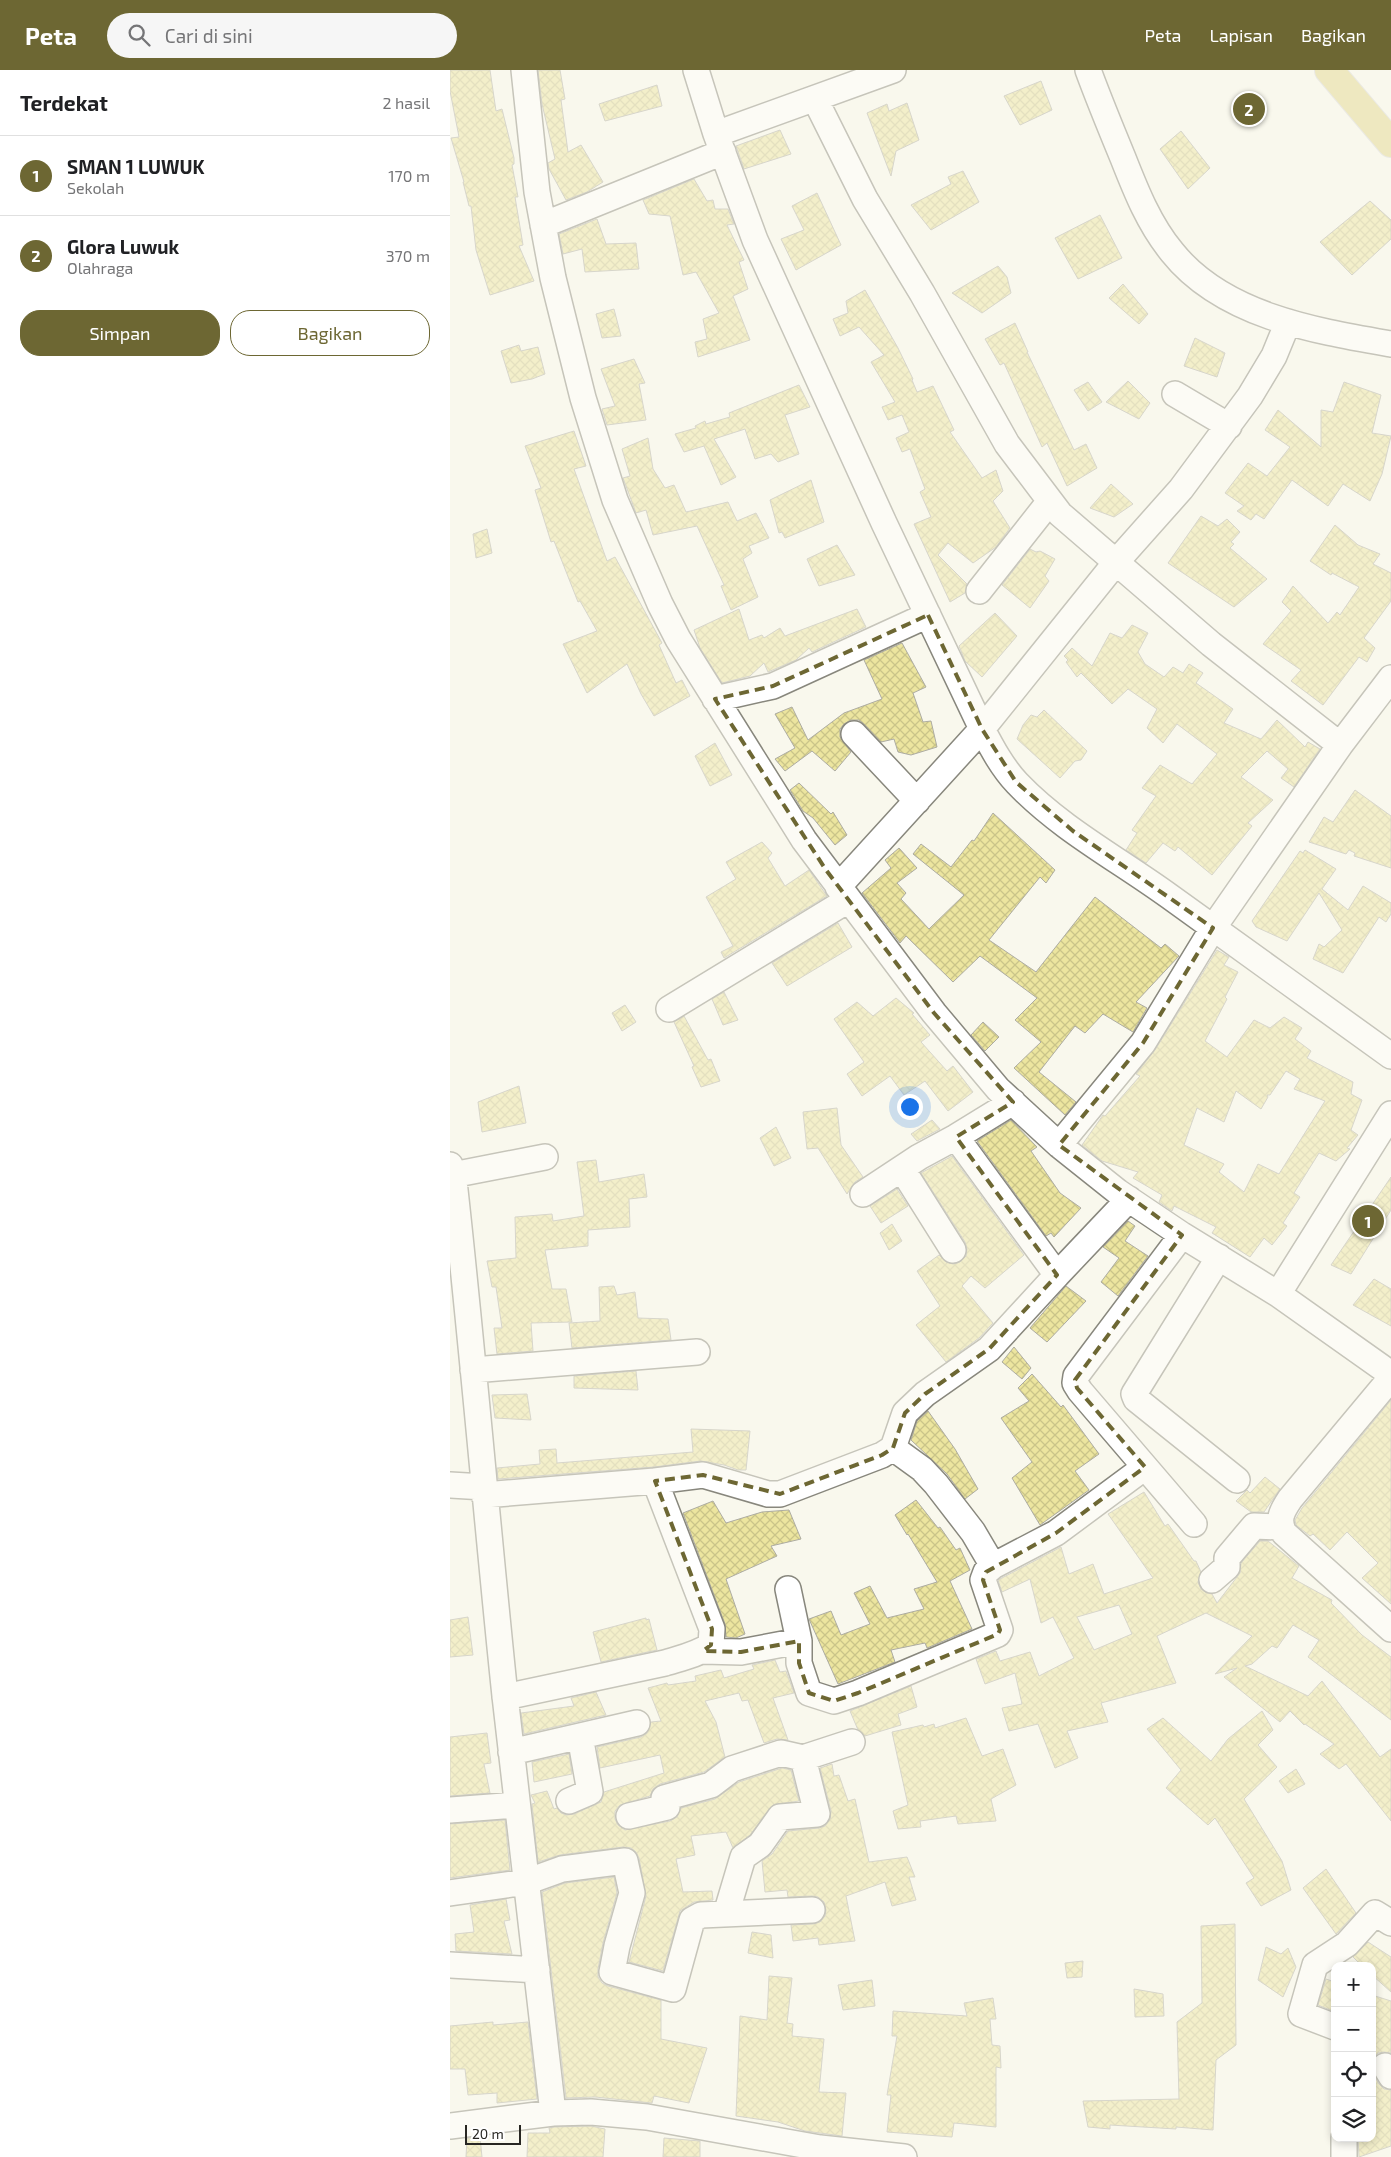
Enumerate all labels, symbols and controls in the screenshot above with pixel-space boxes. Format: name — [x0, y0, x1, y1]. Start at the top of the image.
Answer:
search box — [107, 13, 457, 58]
text: Peta — [25, 21, 77, 50]
icon: search — [125, 21, 153, 49]
text: Cari di sini — [165, 24, 253, 47]
text: Peta — [1144, 24, 1181, 46]
text: Lapisan — [1209, 24, 1273, 46]
text: Bagikan — [1301, 24, 1366, 46]
text: Terdekat — [20, 90, 108, 115]
pin: 2 — [1233, 90, 1265, 128]
text: 2 hasil — [383, 93, 430, 112]
text: SMAN 1 LUWUK — [67, 155, 205, 178]
text: 1 — [33, 166, 39, 185]
text: 170 m — [388, 166, 430, 185]
text: Sekolah — [67, 178, 124, 197]
text: Glora Luwuk — [67, 235, 179, 258]
text: 2 — [31, 246, 41, 265]
text: 370 m — [386, 246, 430, 265]
text: Olahraga — [67, 258, 133, 277]
button: Simpan — [20, 310, 220, 356]
button: Bagikan — [230, 310, 430, 356]
your location — [897, 1094, 923, 1120]
pin: 1 — [1352, 1202, 1384, 1240]
map controls — [1331, 1962, 1376, 2142]
button: + — [1331, 1962, 1376, 2007]
button: − — [1331, 2007, 1376, 2052]
button: locate — [1331, 2052, 1376, 2097]
button: layers — [1331, 2097, 1376, 2142]
scale bar — [465, 2122, 521, 2145]
text: 20 m — [472, 2125, 504, 2142]

